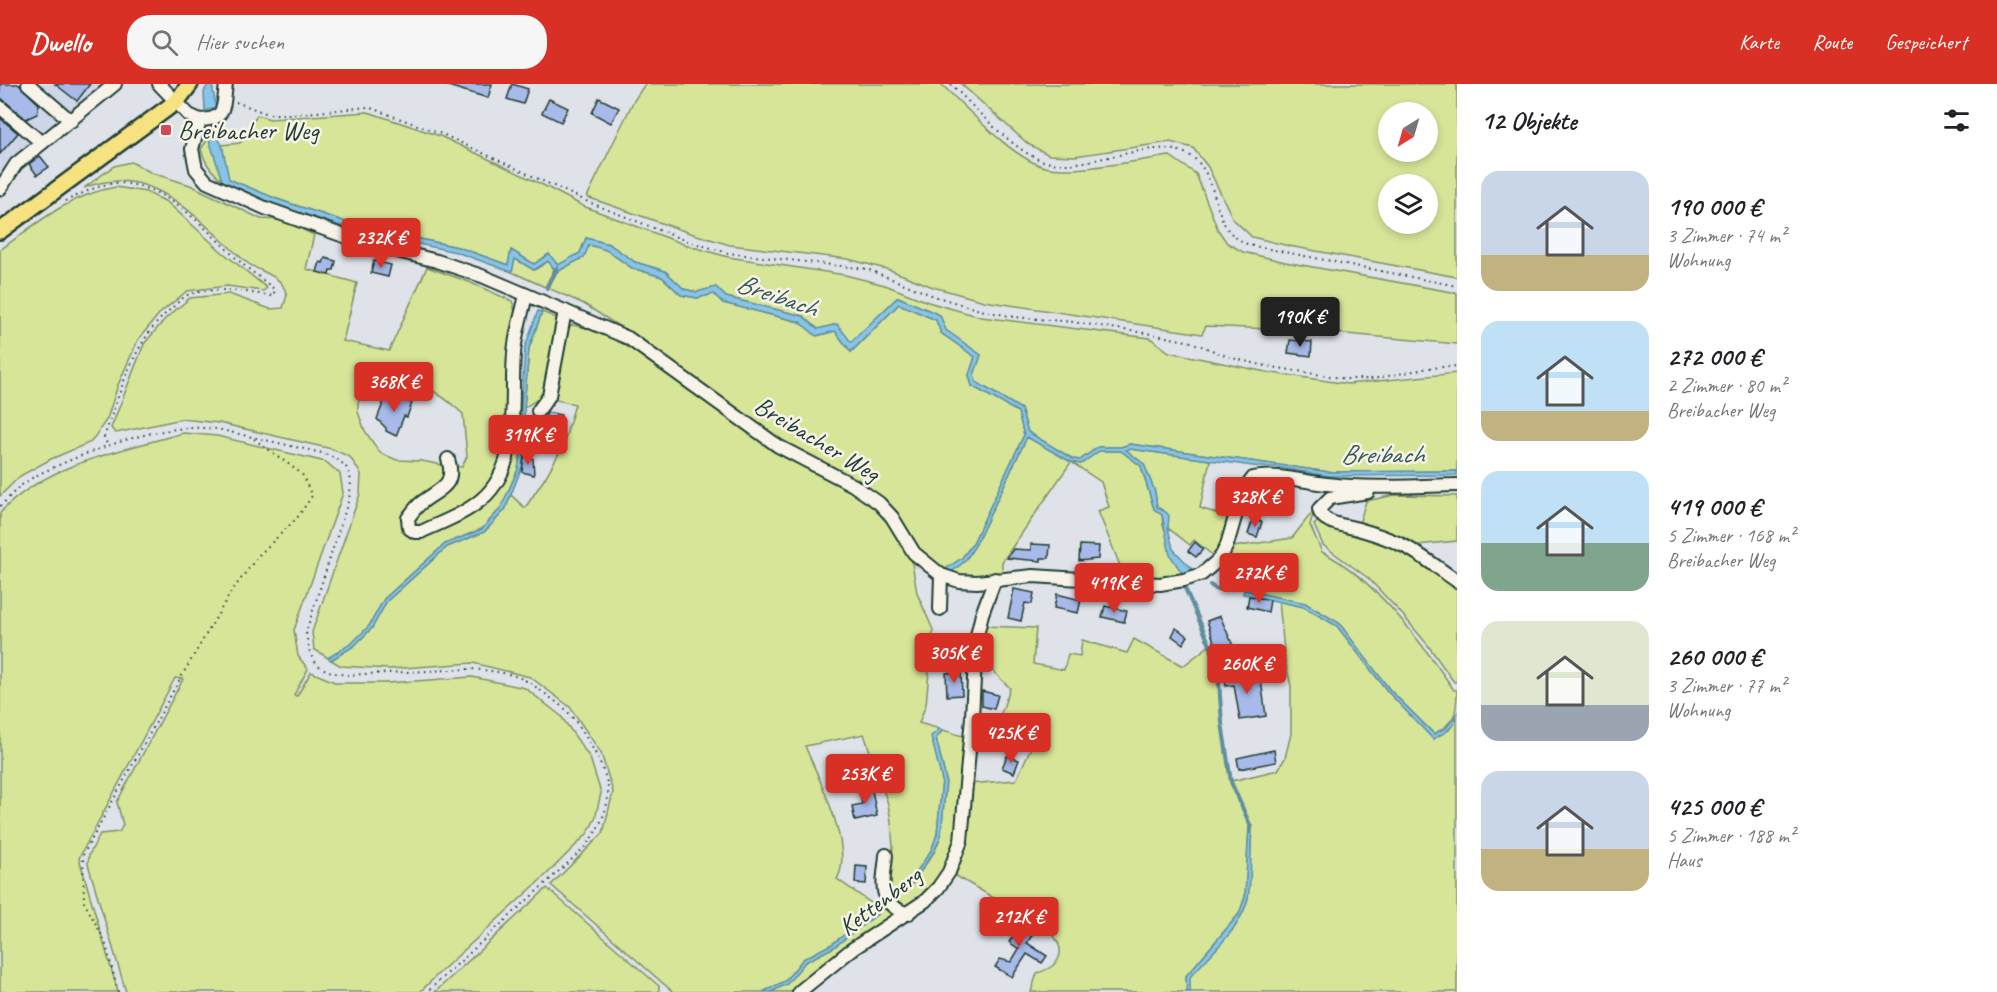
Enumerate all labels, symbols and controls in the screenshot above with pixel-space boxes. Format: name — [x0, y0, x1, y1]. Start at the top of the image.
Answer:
search box — [127, 15, 547, 69]
text: Dwello — [30, 25, 91, 60]
icon: search — [148, 26, 181, 59]
text: Hier suchen — [196, 28, 284, 56]
text: Karte — [1739, 29, 1779, 55]
text: Route — [1812, 29, 1852, 55]
text: Gespeichert — [1885, 29, 1967, 55]
north arrow — [1378, 102, 1438, 162]
map controls — [1378, 102, 1438, 234]
text: 12 Objekte — [1481, 104, 1577, 137]
icon: filters — [1940, 104, 1973, 137]
place label: Breibacher Weg — [178, 114, 320, 147]
marker: Breibacher Weg — [159, 123, 173, 137]
button: layers — [1378, 174, 1438, 234]
text: 190 000 € — [1667, 190, 1761, 223]
icon: home — [1529, 195, 1601, 267]
pin: 232K € — [332, 218, 430, 269]
text: 3 Zimmer · 74 m² — [1667, 223, 1786, 248]
text: 232K € — [356, 225, 407, 250]
text: Wohnung — [1667, 248, 1730, 273]
water label: Breibach — [732, 265, 824, 325]
pin: 190K € — [1251, 297, 1349, 348]
text: 190K € — [1275, 304, 1325, 329]
text: 272 000 € — [1667, 340, 1761, 373]
icon: home — [1529, 345, 1601, 417]
pin: 368K € — [345, 362, 443, 413]
text: 368K € — [368, 369, 420, 394]
text: 2 Zimmer · 80 m² — [1667, 373, 1786, 398]
street label: Breibacher Weg — [748, 389, 887, 490]
text: Breibacher Weg — [1667, 398, 1775, 423]
pin: 319K € — [479, 415, 577, 466]
text: 319K € — [503, 422, 553, 447]
water label: Breibach — [1341, 437, 1426, 471]
pin: 328K € — [1206, 477, 1304, 528]
text: 328K € — [1230, 484, 1281, 509]
text: 419 000 € — [1667, 490, 1761, 523]
icon: home — [1529, 495, 1601, 567]
text: 5 Zimmer · 168 m² — [1667, 523, 1795, 548]
text: Breibacher Weg — [1667, 548, 1775, 573]
pin: 272K € — [1210, 553, 1308, 604]
text: 272K € — [1234, 560, 1284, 585]
pin: 419K € — [1065, 563, 1163, 614]
text: 419K € — [1089, 570, 1139, 595]
pin: 305K € — [905, 633, 1003, 684]
text: 305K € — [929, 640, 979, 665]
text: 260 000 € — [1667, 640, 1762, 673]
pin: 260K € — [1198, 644, 1296, 695]
icon: home — [1529, 645, 1601, 717]
text: 260K € — [1221, 651, 1273, 676]
text: 3 Zimmer · 77 m² — [1667, 673, 1786, 698]
text: Wohnung — [1667, 698, 1730, 723]
pin: 425K € — [962, 713, 1060, 764]
text: 425K € — [986, 720, 1036, 745]
pin: 253K € — [816, 754, 914, 805]
text: 253K € — [840, 761, 890, 786]
text: 425 000 € — [1667, 790, 1761, 823]
icon: home — [1529, 795, 1601, 867]
text: 5 Zimmer · 188 m² — [1667, 823, 1795, 848]
text: Haus — [1667, 848, 1701, 873]
street label: Kettenberg — [832, 858, 930, 943]
pin: 212K € — [970, 897, 1068, 948]
text: 212K € — [994, 904, 1045, 929]

